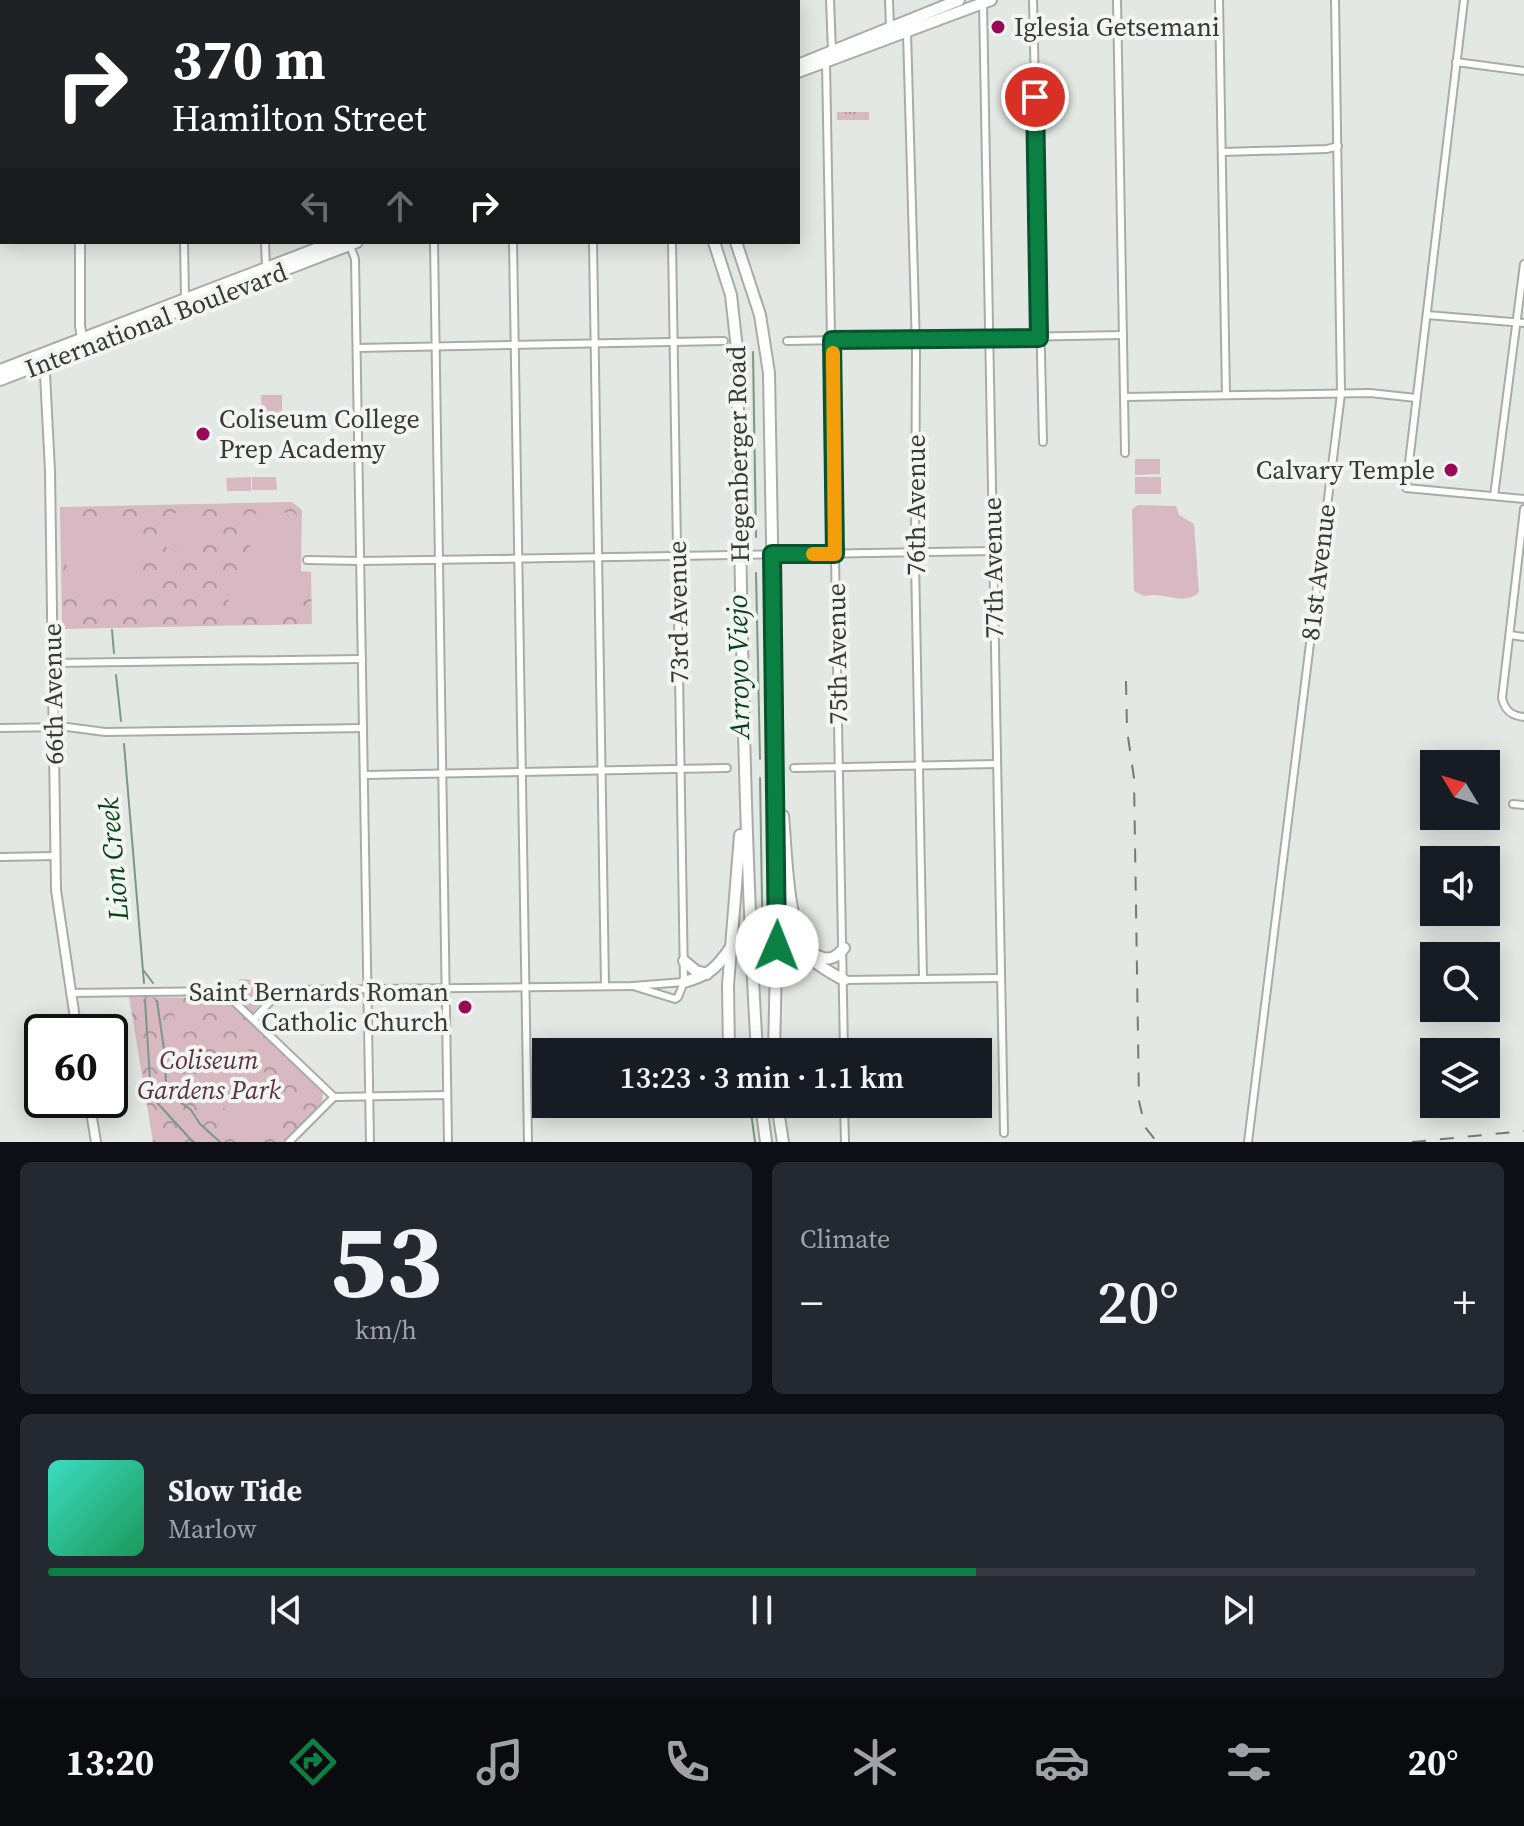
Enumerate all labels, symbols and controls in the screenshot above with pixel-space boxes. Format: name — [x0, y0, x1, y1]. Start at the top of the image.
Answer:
place label: Iglesia Getsemani — [1014, 9, 1220, 45]
marker: Iglesia Getsemani — [989, 18, 1007, 36]
text: 370 m — [172, 21, 326, 98]
icon: right — [40, 32, 144, 136]
pin — [1001, 63, 1069, 131]
icon: arrive — [1013, 75, 1057, 119]
text: Hamilton Street — [172, 94, 426, 143]
icon: left — [294, 184, 338, 228]
icon: ahead — [378, 184, 422, 228]
icon: right — [462, 184, 506, 228]
street label: International Boulevard — [20, 253, 292, 387]
street label: Hegenberger Road — [718, 345, 758, 563]
place label: Coliseum College Prep Academy — [219, 401, 420, 467]
marker: Coliseum College Prep Academy — [194, 425, 212, 443]
street label: 76th Avenue — [898, 434, 934, 576]
place label: Calvary Temple — [1256, 452, 1435, 488]
marker: Calvary Temple — [1442, 461, 1460, 479]
street label: 77th Avenue — [974, 497, 1012, 639]
street label: 81st Avenue — [1292, 502, 1344, 642]
street label: 73rd Avenue — [659, 540, 697, 684]
street label: 75th Avenue — [818, 583, 856, 725]
water label: Arroyo Viejo — [718, 594, 758, 742]
street label: 66th Avenue — [34, 623, 72, 765]
north arrow — [1420, 750, 1500, 830]
map controls — [1420, 750, 1500, 1118]
water label: Lion Creek — [89, 795, 137, 923]
button: sound — [1420, 846, 1500, 926]
position arrow — [735, 904, 819, 988]
button: search — [1420, 942, 1500, 1022]
place label: Saint Bernards Roman Catholic Church — [189, 974, 449, 1040]
marker: Saint Bernards Roman Catholic Church — [456, 998, 474, 1016]
speed limit sign: 60 — [24, 1014, 128, 1118]
button: layers — [1420, 1038, 1500, 1118]
park label: Coliseum Gardens Park — [137, 1042, 282, 1108]
text: 13:23 · 3 min · 1.1 km — [620, 1057, 904, 1098]
text: 53 — [330, 1188, 442, 1331]
text: Climate — [800, 1221, 890, 1257]
text: 20° — [1097, 1261, 1179, 1343]
text: − — [800, 1272, 823, 1333]
text: + — [1453, 1272, 1476, 1333]
text: km/h — [355, 1312, 417, 1348]
text: Slow Tide — [168, 1470, 302, 1511]
text: Marlow — [168, 1511, 257, 1547]
icon: previous — [264, 1588, 308, 1632]
icon: pause — [740, 1588, 784, 1632]
icon: next — [1216, 1588, 1260, 1632]
icon: directions — [285, 1734, 341, 1790]
icon: music — [472, 1734, 528, 1790]
icon: phone — [659, 1734, 715, 1790]
icon: climate — [847, 1734, 903, 1790]
icon: car — [1034, 1734, 1090, 1790]
icon: filters — [1221, 1734, 1277, 1790]
text: 13:20 — [66, 1738, 154, 1787]
text: 20° — [1408, 1738, 1458, 1787]

